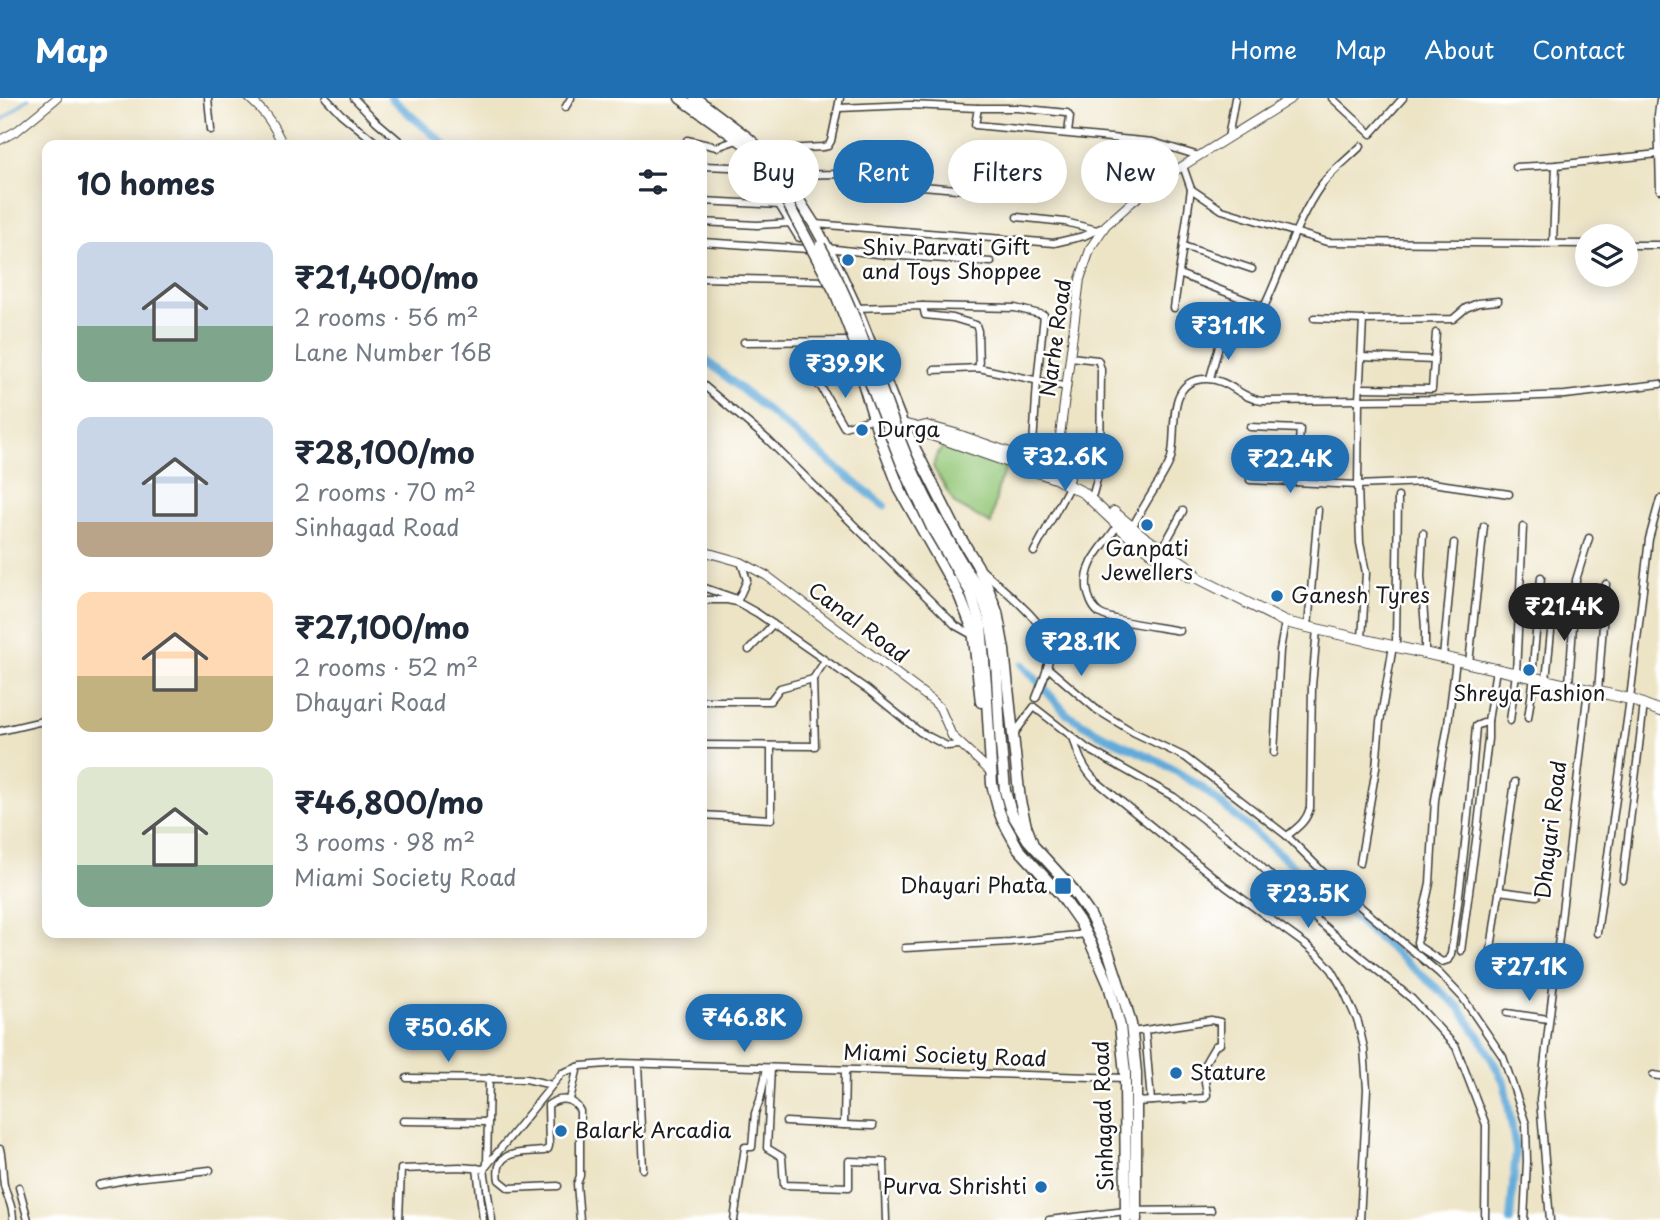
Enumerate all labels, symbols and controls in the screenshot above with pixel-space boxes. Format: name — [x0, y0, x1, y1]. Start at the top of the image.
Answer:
text: Map — [35, 24, 108, 74]
text: Home — [1230, 31, 1297, 67]
text: Map — [1335, 31, 1386, 67]
text: About — [1424, 31, 1494, 67]
text: Contact — [1532, 31, 1625, 67]
chip: Buy — [728, 140, 819, 203]
chip: Rent — [833, 140, 934, 203]
chip: Filters — [948, 140, 1067, 203]
chip: New — [1081, 140, 1179, 203]
text: 10 homes — [77, 160, 215, 205]
icon: filters — [634, 163, 672, 201]
map controls — [1575, 224, 1638, 287]
button: layers — [1575, 224, 1638, 287]
place label: Shiv Parvati Gift and Toys Shoppee — [862, 230, 1042, 286]
marker: Shiv Parvati Gift and Toys Shoppee — [840, 252, 856, 268]
text: ₹21,400/mo — [294, 254, 478, 299]
icon: home — [133, 270, 217, 354]
street label: Narhe Road — [1030, 277, 1078, 399]
text: 2 rooms · 56 m² — [294, 299, 479, 334]
pin: ₹31.1K — [1171, 302, 1285, 362]
text: ₹31.1K — [1191, 307, 1265, 342]
text: Lane Number 16B — [294, 334, 492, 369]
pin: ₹39.9K — [788, 341, 902, 400]
text: ₹39.9K — [805, 345, 885, 380]
place label: Durga — [876, 412, 941, 444]
marker: Durga — [854, 422, 870, 438]
text: ₹28,100/mo — [294, 429, 475, 474]
pin: ₹32.6K — [1008, 434, 1122, 493]
pin: ₹22.4K — [1233, 436, 1347, 495]
text: ₹32.6K — [1022, 438, 1108, 473]
text: ₹22.4K — [1247, 440, 1333, 475]
icon: home — [133, 445, 217, 529]
text: 2 rooms · 70 m² — [294, 474, 476, 509]
text: Sinhagad Road — [294, 509, 460, 544]
marker: Ganpati Jewellers — [1139, 517, 1155, 533]
place label: Ganpati Jewellers — [1101, 531, 1193, 587]
street label: Canal Road — [802, 573, 916, 670]
place label: Ganesh Tyres — [1291, 578, 1430, 610]
pin: ₹21.4K — [1507, 584, 1621, 643]
marker: Ganesh Tyres — [1269, 588, 1285, 604]
text: ₹21.4K — [1524, 588, 1604, 623]
text: ₹27,100/mo — [294, 604, 469, 649]
pin: ₹28.1K — [1024, 618, 1138, 678]
icon: home — [133, 620, 217, 704]
text: ₹28.1K — [1041, 623, 1121, 658]
text: 2 rooms · 52 m² — [294, 649, 478, 684]
marker: Shreya Fashion — [1521, 662, 1537, 678]
place label: Shreya Fashion — [1453, 676, 1605, 708]
text: Dhayari Road — [294, 684, 447, 719]
street label: Dhayari Road — [1525, 759, 1573, 901]
text: ₹46,800/mo — [294, 779, 483, 824]
icon: home — [133, 795, 217, 879]
text: 3 rooms · 98 m² — [294, 824, 475, 859]
text: Miami Society Road — [294, 859, 517, 894]
place label: Dhayari Phata — [900, 868, 1048, 900]
pin: ₹23.5K — [1251, 870, 1365, 930]
text: ₹23.5K — [1266, 875, 1350, 910]
marker: Dhayari Phata — [1053, 876, 1073, 896]
pin: ₹27.1K — [1472, 944, 1586, 1003]
text: ₹27.1K — [1491, 948, 1567, 983]
pin: ₹46.8K — [687, 995, 801, 1054]
text: ₹46.8K — [701, 999, 787, 1034]
pin: ₹50.6K — [391, 1004, 505, 1064]
text: ₹50.6K — [405, 1009, 491, 1044]
street label: Miami Society Road — [843, 1034, 1047, 1074]
street label: Sinhagad Road — [1083, 1040, 1121, 1192]
place label: Stature — [1190, 1055, 1266, 1087]
marker: Stature — [1168, 1065, 1184, 1081]
place label: Balark Arcadia — [575, 1113, 732, 1145]
marker: Balark Arcadia — [553, 1123, 569, 1139]
place label: Purva Shrishti — [883, 1169, 1027, 1201]
marker: Purva Shrishti — [1033, 1179, 1049, 1195]

